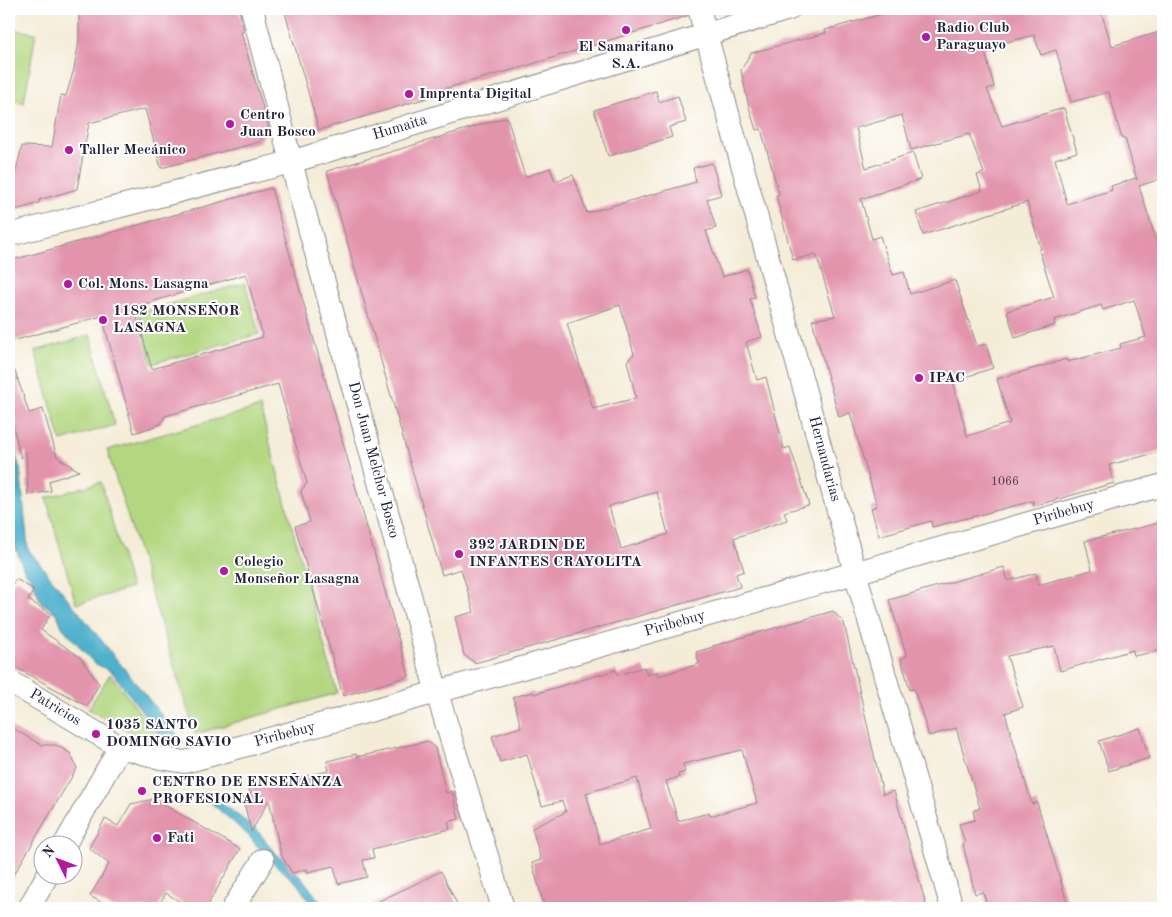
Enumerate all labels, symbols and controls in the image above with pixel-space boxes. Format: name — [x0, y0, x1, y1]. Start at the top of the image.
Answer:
place label: Radio Club Paraguayo — [936, 21, 1010, 53]
marker: El Samaritano S.A. — [620, 24, 632, 36]
marker: Radio Club Paraguayo — [920, 31, 932, 43]
place label: El Samaritano S.A. — [578, 40, 674, 72]
place label: Imprenta Digital — [419, 87, 532, 102]
marker: Imprenta Digital — [403, 88, 415, 100]
place label: Centro Juan Bosco — [240, 108, 316, 140]
street label: Humaita — [371, 112, 429, 143]
marker: Centro Juan Bosco — [224, 118, 236, 130]
place label: Taller Mecánico — [79, 143, 186, 158]
marker: Taller Mecánico — [63, 144, 75, 156]
place label: Col. Mons. Lasagna — [78, 277, 209, 292]
marker: Col. Mons. Lasagna — [62, 278, 74, 290]
place label: 1182 MONSEÑOR LASAGNA — [113, 301, 240, 336]
marker: 1182 MONSEÑOR LASAGNA — [97, 314, 109, 326]
place label: IPAC — [929, 371, 965, 386]
marker: IPAC — [913, 372, 925, 384]
street label: Don Juan Melchor Bosco — [345, 380, 401, 540]
street label: Hernandarias — [805, 415, 843, 503]
house number: 1066 — [991, 476, 1019, 488]
street label: Piribebuy — [1032, 497, 1096, 529]
place label: 392 JARDIN DE INFANTES CRAYOLITA — [469, 538, 642, 570]
marker: 392 JARDIN DE INFANTES CRAYOLITA — [453, 548, 465, 560]
place label: Colegio Monseñor Lasagna — [234, 555, 360, 587]
marker: Colegio Monseñor Lasagna — [218, 565, 230, 577]
street label: Piribebuy — [643, 608, 707, 640]
street label: Patricios — [27, 687, 83, 729]
place label: 1035 SANTO DOMINGO SAVIO — [106, 718, 232, 750]
street label: Piribebuy — [253, 720, 317, 750]
marker: 1035 SANTO DOMINGO SAVIO — [90, 728, 102, 740]
place label: CENTRO DE ENSEÑANZA PROFESIONAL — [152, 772, 343, 807]
marker: CENTRO DE ENSEÑANZA PROFESIONAL — [136, 785, 148, 797]
place label: Fati — [167, 831, 194, 846]
marker: Fati — [151, 832, 163, 844]
north arrow — [32, 834, 82, 884]
text: N — [40, 843, 58, 861]

